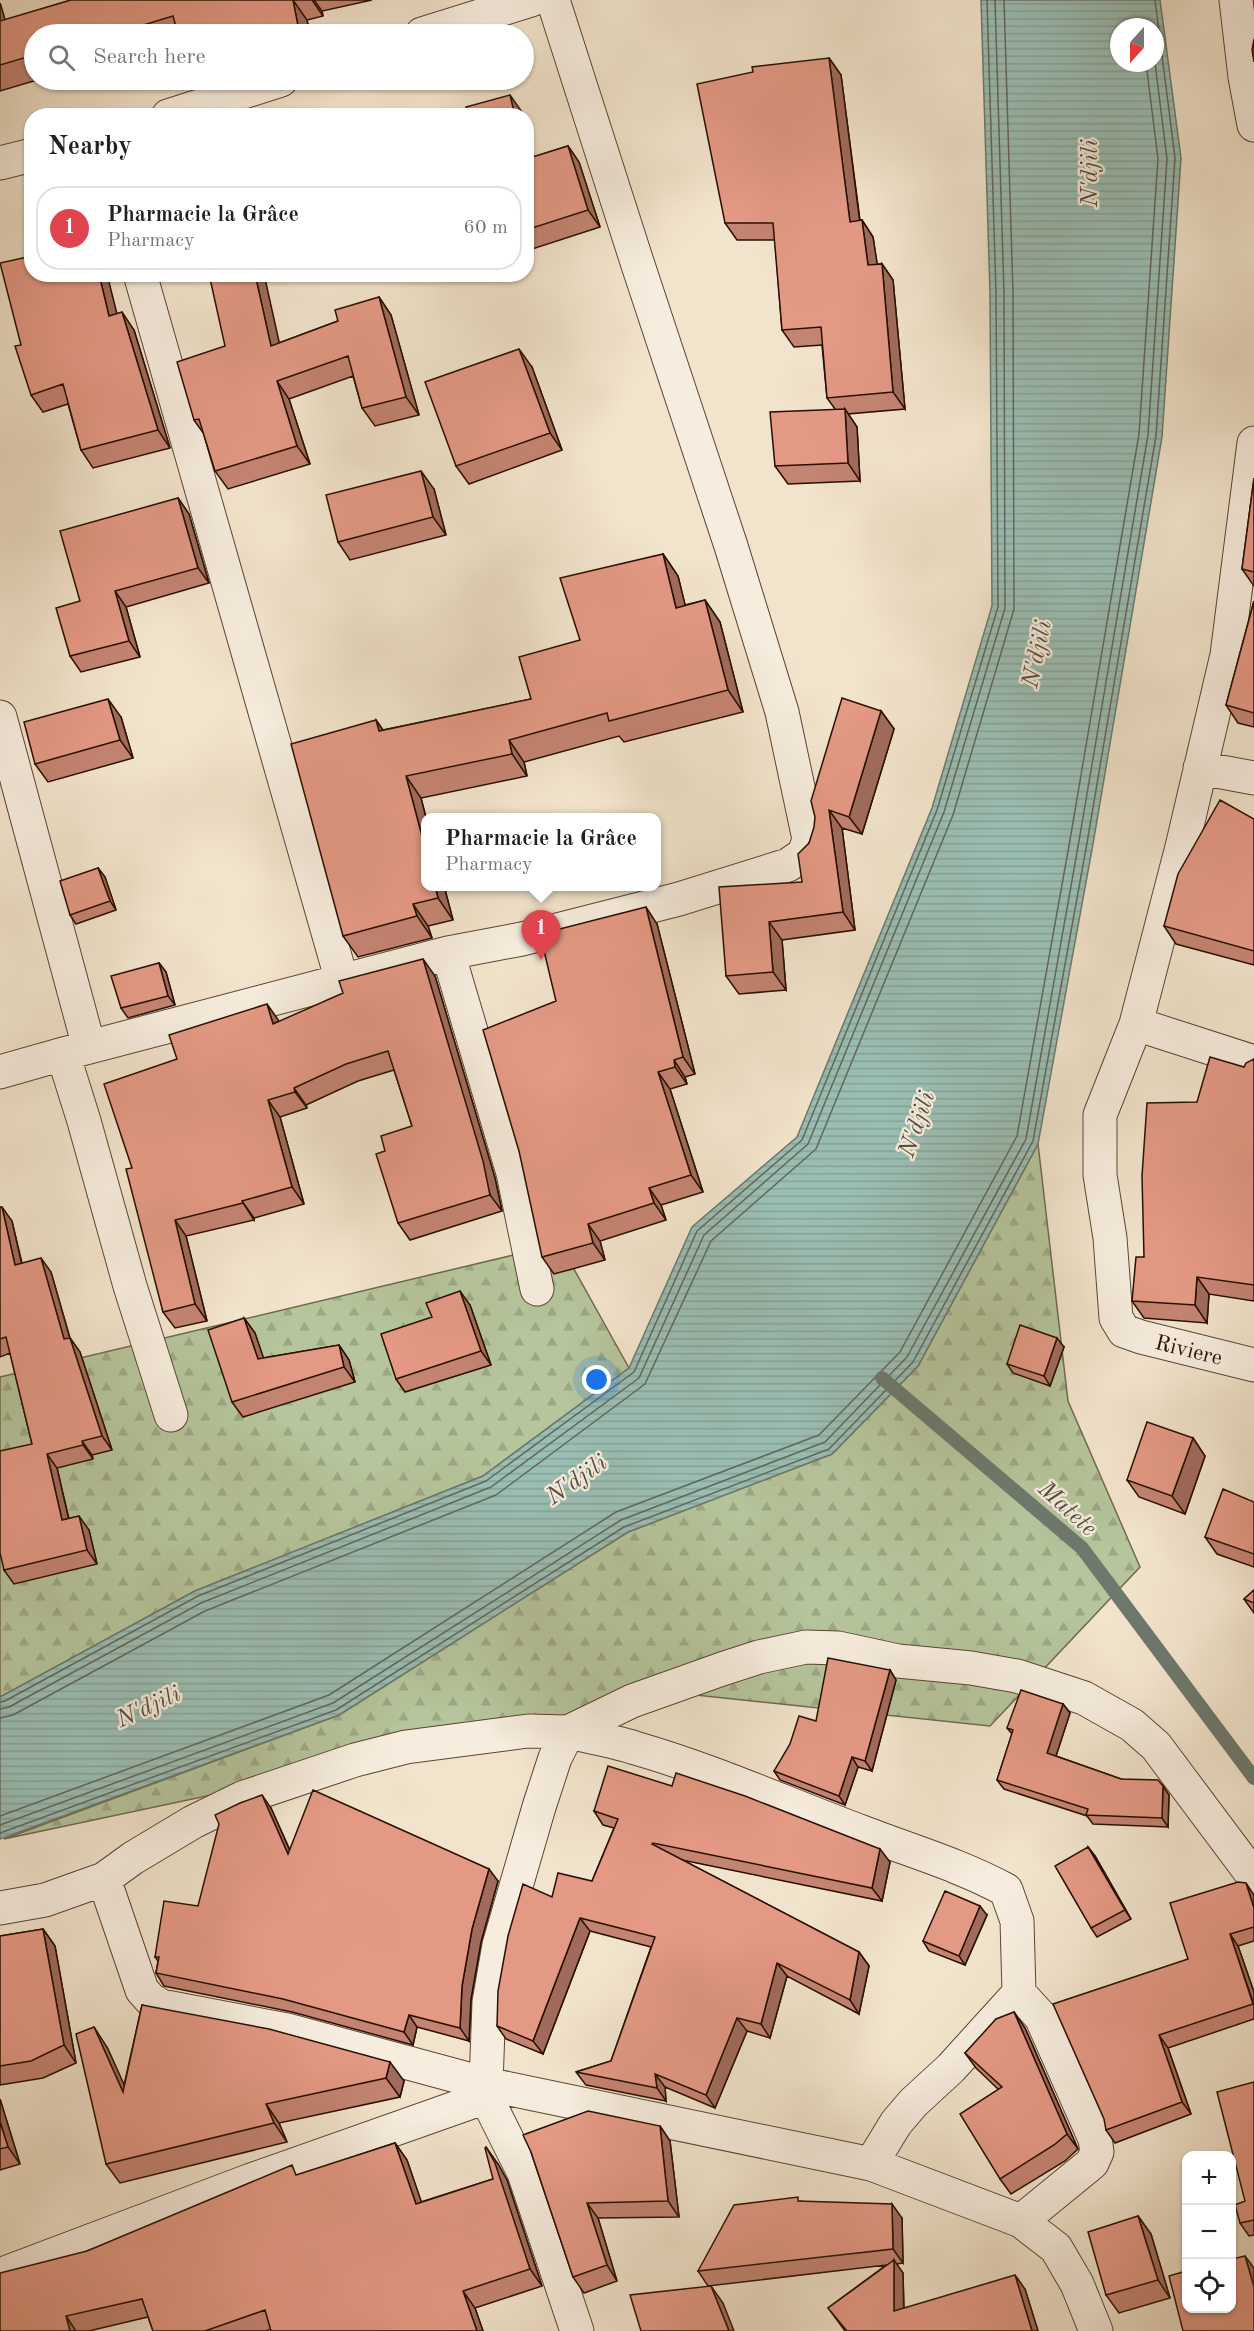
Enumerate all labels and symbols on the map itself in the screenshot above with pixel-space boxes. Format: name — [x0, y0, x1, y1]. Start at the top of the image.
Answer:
north arrow — [1110, 18, 1164, 72]
water label: N'djili — [1079, 139, 1103, 208]
water label: N'djili — [1019, 619, 1057, 691]
pin: 1 — [522, 910, 560, 960]
water label: N'djili — [895, 1088, 940, 1162]
street label: Riviere — [1153, 1332, 1224, 1370]
your location — [582, 1365, 611, 1394]
water label: N'djili — [541, 1451, 612, 1511]
water label: Matete — [1032, 1477, 1101, 1542]
water label: N'djili — [112, 1683, 185, 1734]

